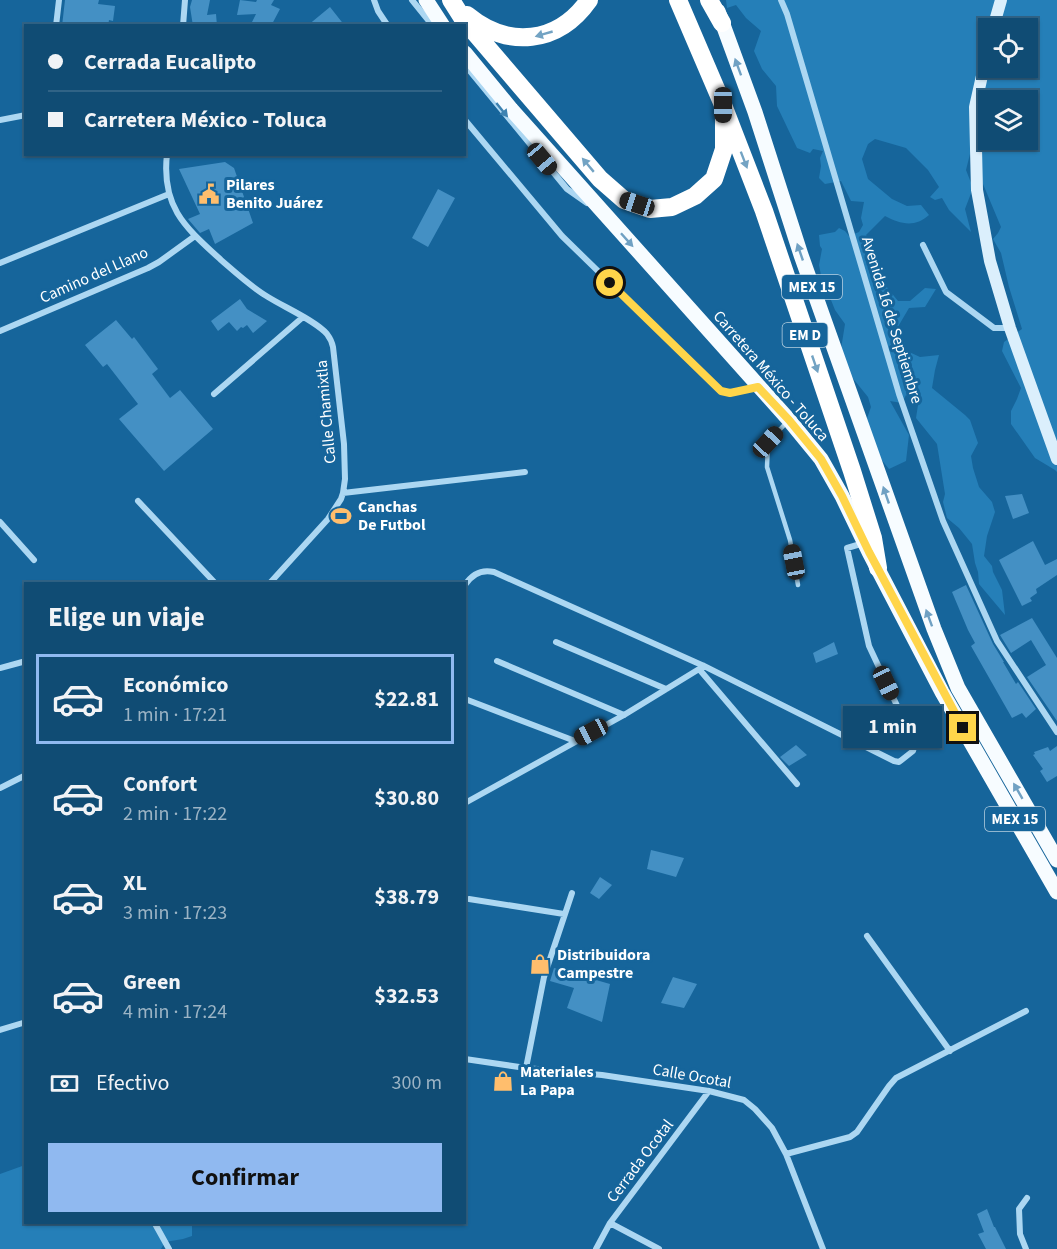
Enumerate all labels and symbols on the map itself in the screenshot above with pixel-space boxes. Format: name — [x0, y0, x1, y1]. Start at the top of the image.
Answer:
one-way arrow — [535, 30, 553, 39]
one-way arrow — [733, 58, 743, 76]
car — [714, 87, 732, 123]
one-way arrow — [495, 103, 507, 118]
car — [524, 139, 560, 179]
one-way arrow — [740, 151, 749, 169]
one-way arrow — [582, 158, 595, 173]
place label: Pilares Benito Juárez — [226, 174, 323, 214]
public building icon: Pilares Benito Juárez — [197, 182, 221, 206]
car — [617, 190, 657, 218]
one-way arrow — [620, 232, 633, 247]
street label: Avenida 16 de Septiembre — [856, 234, 928, 406]
street label: Camino del Llano — [36, 241, 152, 309]
one-way arrow — [795, 243, 804, 261]
route start — [596, 269, 623, 296]
road number: MEX 15 — [782, 275, 842, 299]
street label: Carretera México - Toluca — [708, 306, 834, 446]
road number: EM D — [782, 323, 828, 347]
one-way arrow — [811, 355, 821, 373]
street label: Calle Chamixtla — [311, 359, 341, 465]
car — [749, 423, 787, 461]
one-way arrow — [881, 486, 890, 504]
place label: Canchas De Futbol — [358, 496, 426, 536]
sports icon: Canchas De Futbol — [329, 504, 353, 528]
car — [782, 543, 806, 581]
one-way arrow — [924, 609, 934, 627]
car — [870, 663, 902, 703]
callout: 1 min — [843, 707, 942, 749]
route end — [949, 714, 976, 741]
car — [571, 716, 611, 748]
one-way arrow — [1012, 783, 1023, 799]
road number: MEX 15 — [985, 807, 1045, 831]
place label: Distribuidora Campestre — [557, 944, 650, 984]
shop icon: Distribuidora Campestre — [528, 952, 552, 976]
street label: Calle Ocotal — [651, 1058, 733, 1094]
place label: Materiales La Papa — [520, 1061, 594, 1101]
shop icon: Materiales La Papa — [491, 1069, 515, 1093]
street label: Cerrada Ocotal — [601, 1115, 679, 1207]

